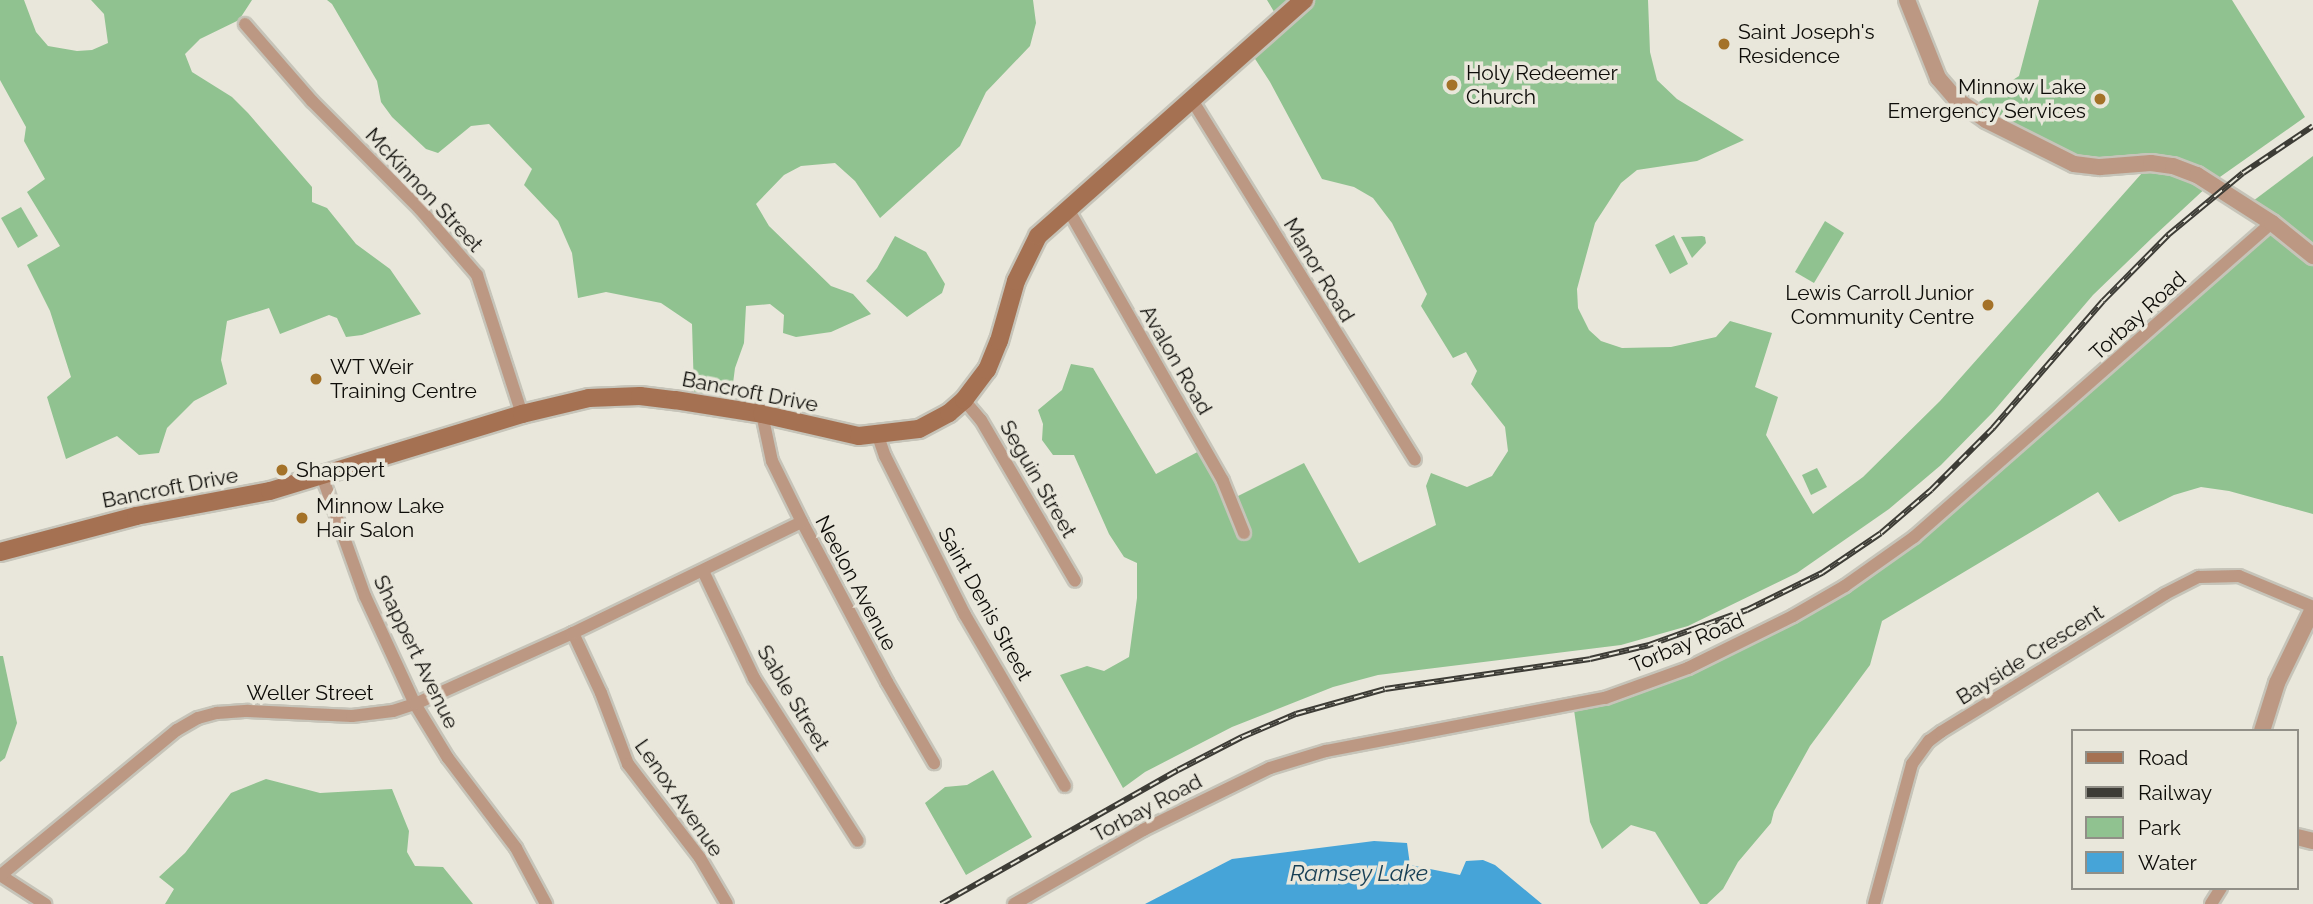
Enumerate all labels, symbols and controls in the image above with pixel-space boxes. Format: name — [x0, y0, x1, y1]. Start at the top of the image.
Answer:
place label: Saint Joseph's Residence — [1738, 19, 1875, 69]
marker: Saint Joseph's Residence — [1716, 36, 1732, 52]
place label: Holy Redeemer Church — [1466, 60, 1618, 110]
place label: Minnow Lake Emergency Services — [1887, 74, 2086, 124]
marker: Holy Redeemer Church — [1444, 77, 1460, 93]
marker: Minnow Lake Emergency Services — [2092, 91, 2108, 107]
street label: McKinnon Street — [360, 123, 488, 257]
street label: Manor Road — [1278, 213, 1360, 327]
street label: Torbay Road — [2084, 266, 2192, 366]
place label: Lewis Carroll Junior Community Centre — [1784, 280, 1974, 330]
marker: Lewis Carroll Junior Community Centre — [1980, 297, 1996, 313]
street label: Avalon Road — [1135, 301, 1217, 419]
place label: WT Weir Training Centre — [330, 354, 477, 404]
street label: Bancroft Drive — [680, 366, 820, 418]
marker: WT Weir Training Centre — [308, 371, 324, 387]
street label: Seguin Street — [994, 416, 1082, 542]
place label: Shappert — [296, 457, 385, 483]
street label: Bancroft Drive — [100, 462, 240, 514]
marker: Shappert — [274, 462, 290, 478]
place label: Minnow Lake Hair Salon — [316, 493, 445, 543]
marker: Minnow Lake Hair Salon — [294, 510, 310, 526]
street label: Neelon Avenue — [810, 511, 902, 655]
street label: Saint Denis Street — [932, 523, 1038, 685]
street label: Shappert Avenue — [368, 571, 464, 733]
street label: Bayside Crescent — [1952, 600, 2108, 710]
street label: Torbay Road — [1626, 608, 1748, 678]
street label: Sable Street — [752, 641, 834, 755]
street label: Weller Street — [246, 680, 374, 706]
legend — [2072, 729, 2299, 890]
street label: Lenox Avenue — [629, 734, 729, 862]
text: Road — [2138, 745, 2188, 770]
street label: Torbay Road — [1087, 768, 1207, 848]
text: Railway — [2138, 780, 2212, 805]
text: Park — [2138, 815, 2181, 840]
text: Water — [2138, 850, 2197, 875]
water label: Ramsey Lake — [1290, 859, 1428, 887]

